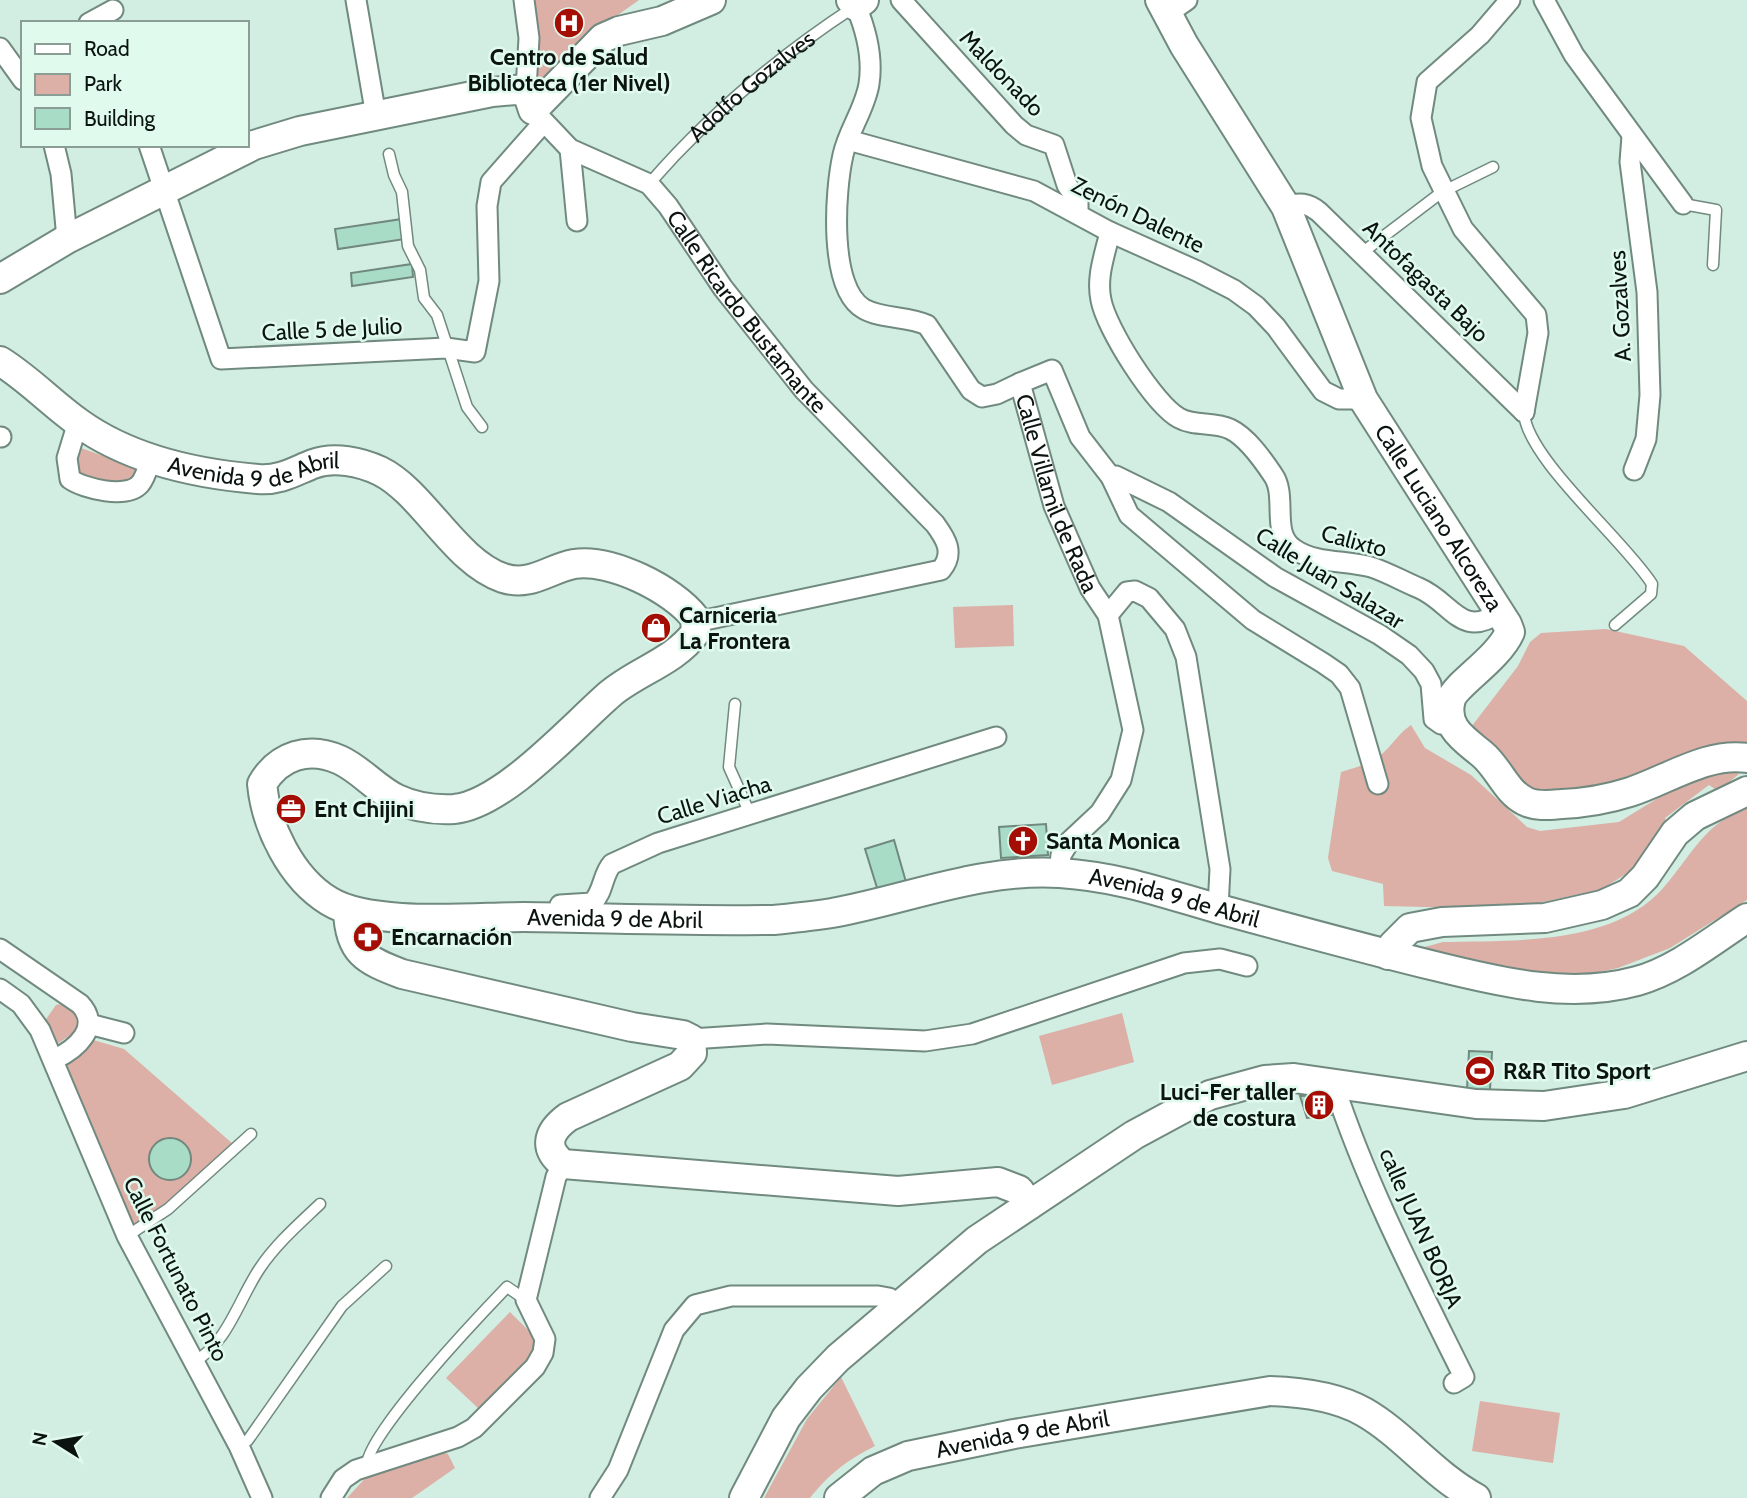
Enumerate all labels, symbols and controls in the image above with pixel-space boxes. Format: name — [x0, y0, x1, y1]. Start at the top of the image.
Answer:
hospital icon: Centro de Salud Biblioteca (1er Nivel) — [552, 6, 586, 40]
legend — [21, 21, 248, 147]
street label: Maldonado — [954, 24, 1050, 122]
street label: Adolfo Gozalves — [682, 25, 820, 148]
text: Road — [84, 36, 130, 61]
place label: Centro de Salud Biblioteca (1er Nivel) — [468, 43, 670, 97]
text: Park — [84, 71, 122, 96]
text: Building — [84, 106, 156, 131]
street label: Zenón Dalente — [1067, 171, 1209, 259]
street label: Calle Ricardo Bustamante — [661, 205, 833, 419]
street label: Antofagasta Bajo — [1357, 214, 1495, 348]
street label: A. Gozalves — [1603, 250, 1637, 362]
street label: Calle 5 de Julio — [261, 311, 403, 347]
street label: Calle Villamil de Rada — [1010, 391, 1104, 597]
street label: Calle Luciano Alcoreza — [1369, 419, 1509, 616]
street label: Avenida 9 de Abril — [165, 446, 340, 493]
street label: Calixto — [1318, 519, 1390, 563]
street label: Calle Juan Salazar — [1251, 521, 1410, 635]
place label: Carniceria La Frontera — [679, 601, 791, 655]
shop icon: Carniceria La Frontera — [639, 611, 673, 645]
street label: Calle Viacha — [654, 769, 774, 831]
office icon: Ent Chijini — [274, 792, 308, 826]
place label: Ent Chijini — [314, 795, 414, 823]
church icon: Santa Monica — [1006, 824, 1040, 858]
place label: Santa Monica — [1046, 827, 1181, 855]
street label: Avenida 9 de Abril — [1087, 862, 1263, 934]
street label: Avenida 9 de Abril — [527, 903, 703, 934]
pharmacy icon: Encarnación — [351, 920, 385, 954]
place label: Encarnación — [391, 923, 512, 951]
sports icon: R&R Tito Sport — [1463, 1054, 1497, 1088]
place label: R&R Tito Sport — [1503, 1057, 1651, 1085]
place label: Luci-Fer taller de costura — [1160, 1078, 1297, 1132]
building icon: Luci-Fer taller de costura — [1302, 1088, 1336, 1122]
street label: calle JUAN BORJA — [1373, 1144, 1469, 1312]
street label: Calle Fortunato Pinto — [117, 1172, 235, 1366]
street label: Avenida 9 de Abril — [933, 1404, 1112, 1464]
north arrow — [21, 1407, 91, 1477]
text: N — [27, 1430, 52, 1448]

